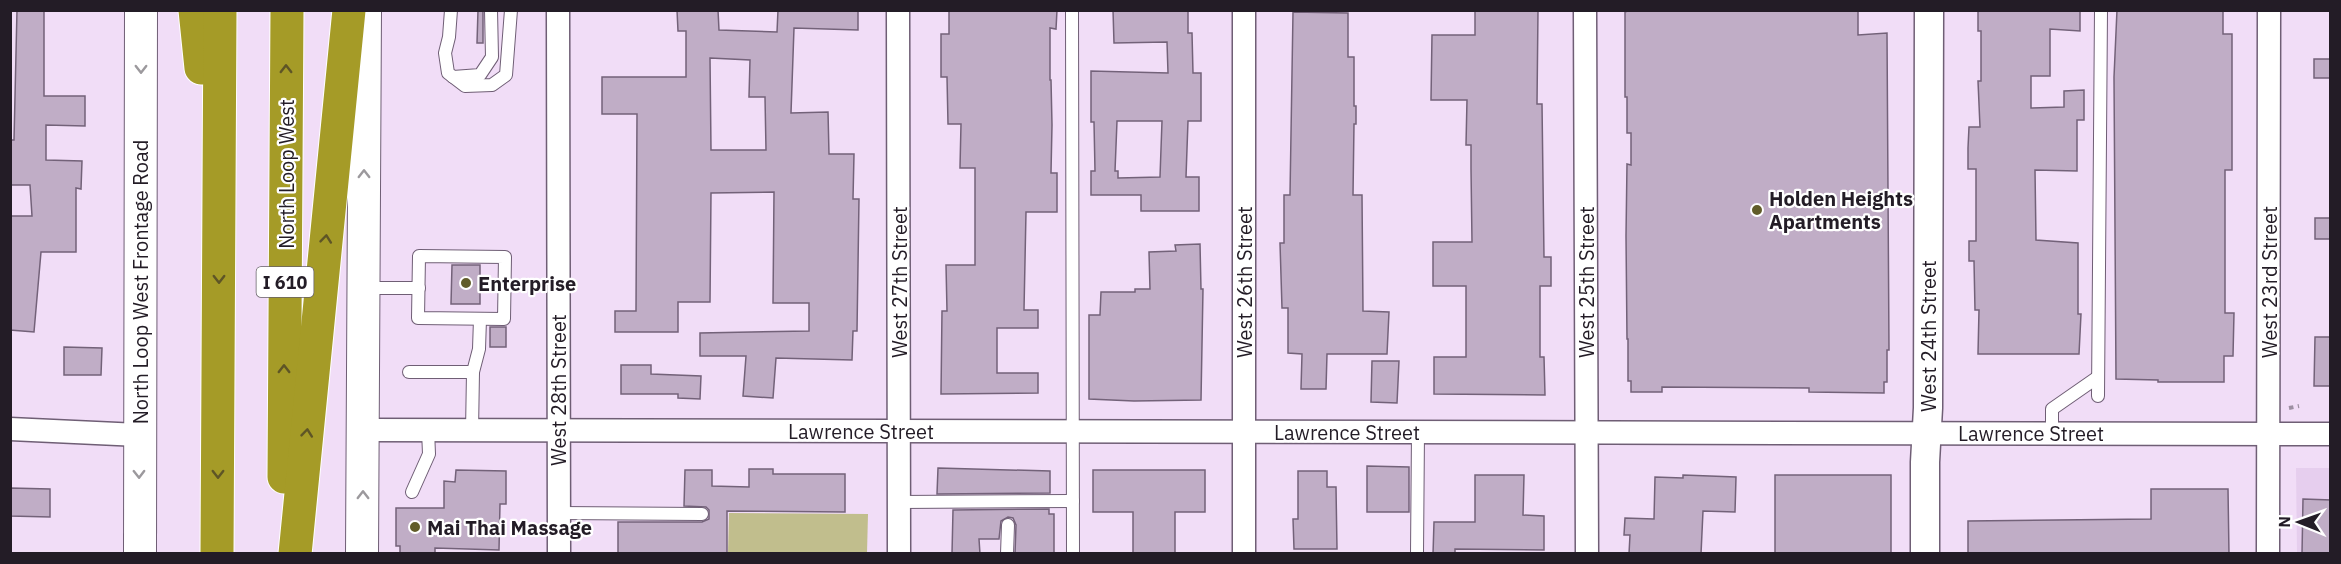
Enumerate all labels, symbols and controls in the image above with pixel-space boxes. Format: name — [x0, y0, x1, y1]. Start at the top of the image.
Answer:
one-way arrow — [135, 64, 147, 73]
one-way arrow — [280, 65, 292, 74]
street label: North Loop West — [273, 99, 300, 249]
street label: North Loop West Frontage Road — [127, 140, 154, 424]
one-way arrow — [358, 170, 370, 179]
place label: Holden Heights Apartments — [1769, 185, 1913, 235]
marker: Holden Heights Apartments — [1750, 203, 1764, 217]
street label: West 27th Street — [886, 206, 913, 358]
street label: West 26th Street — [1231, 206, 1258, 358]
street label: West 25th Street — [1573, 206, 1600, 358]
street label: West 23rd Street — [2256, 206, 2283, 358]
one-way arrow — [319, 234, 332, 243]
street label: West 24th Street — [1915, 260, 1942, 412]
road number: I 610 — [256, 267, 314, 297]
place label: Enterprise — [478, 270, 576, 297]
one-way arrow — [213, 274, 225, 283]
marker: Enterprise — [459, 276, 473, 290]
street label: West 28th Street — [545, 314, 572, 466]
one-way arrow — [278, 365, 290, 374]
street label: Lawrence Street — [788, 418, 934, 445]
street label: Lawrence Street — [1274, 419, 1420, 446]
street label: Lawrence Street — [1958, 420, 2104, 447]
one-way arrow — [300, 428, 313, 437]
one-way arrow — [133, 469, 146, 478]
one-way arrow — [212, 469, 224, 478]
one-way arrow — [356, 491, 369, 500]
north arrow — [2269, 492, 2329, 552]
place label: Mai Thai Massage — [427, 514, 592, 541]
text: N — [2274, 516, 2294, 528]
marker: Mai Thai Massage — [408, 520, 422, 534]

